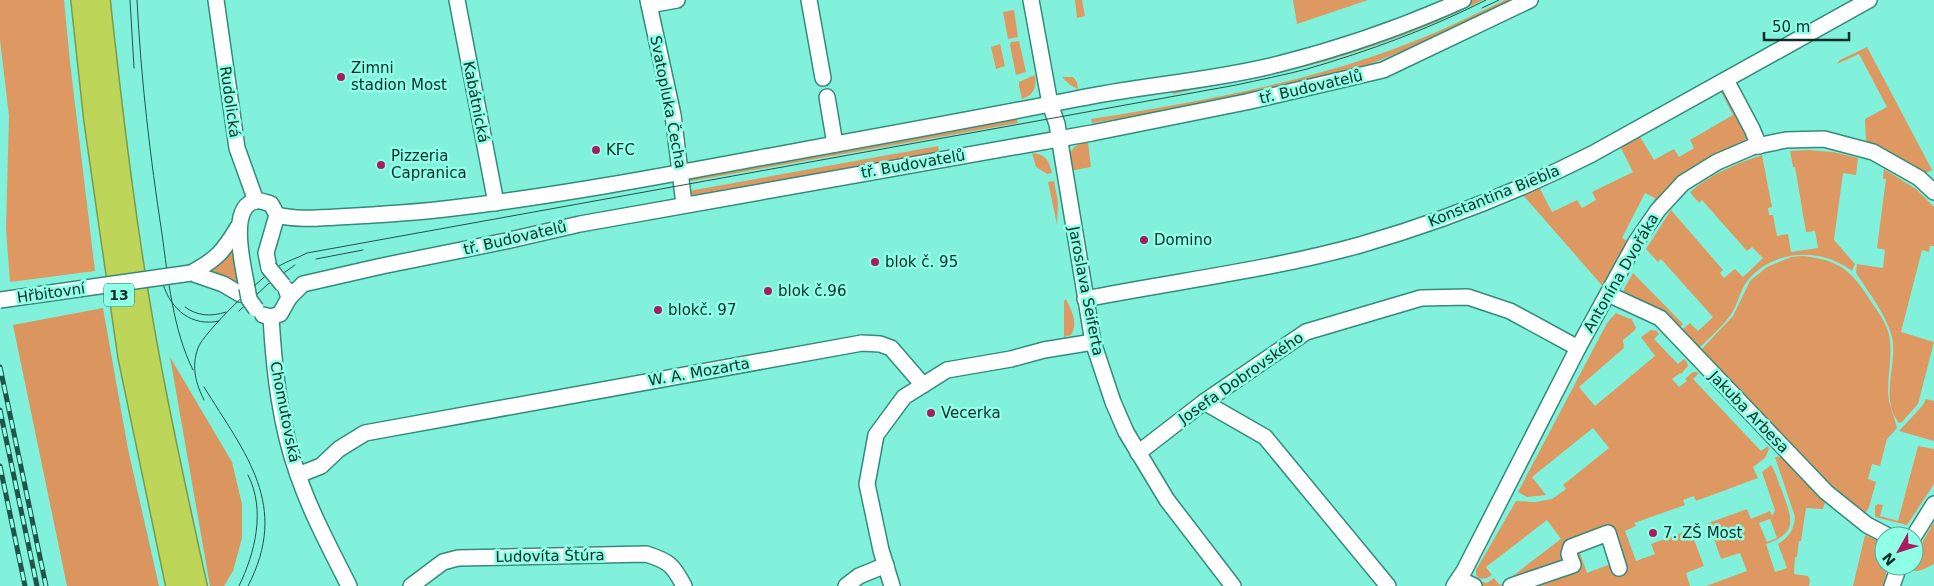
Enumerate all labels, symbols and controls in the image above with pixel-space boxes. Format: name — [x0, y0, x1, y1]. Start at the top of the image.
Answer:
scale bar — [1764, 10, 1849, 42]
text: 50 m — [1772, 18, 1810, 36]
street label: Svatopluka Čecha — [646, 34, 691, 170]
place label: Zimni stadion Most — [351, 59, 447, 94]
street label: Kabátnická — [459, 60, 493, 144]
street label: Rudolická — [216, 65, 244, 139]
street label: tř. Budovatelů — [1258, 66, 1364, 108]
marker: Zimni stadion Most — [335, 71, 347, 83]
place label: KFC — [606, 141, 635, 159]
marker: KFC — [590, 144, 602, 156]
street label: tř. Budovatelů — [859, 146, 967, 182]
place label: Pizzeria Capranica — [391, 147, 467, 182]
marker: Pizzeria Capranica — [375, 159, 387, 171]
street label: Konstantina Biebla — [1426, 161, 1562, 231]
street label: Antonína Dvořáka — [1580, 210, 1662, 336]
street label: tř. Budovatelů — [462, 217, 568, 259]
street label: Jaroslava Seiferta — [1064, 224, 1107, 357]
place label: Domino — [1154, 231, 1212, 249]
marker: Domino — [1138, 234, 1150, 246]
place label: blok č. 95 — [885, 253, 958, 271]
marker: blok č. 95 — [869, 256, 881, 268]
street label: Hřbitovní — [16, 279, 87, 307]
place label: blok č.96 — [778, 282, 846, 300]
road number: 13 — [104, 284, 134, 306]
marker: blok č.96 — [762, 285, 774, 297]
place label: blokč. 97 — [668, 301, 736, 319]
marker: blokč. 97 — [652, 304, 664, 316]
street label: Josefa Dobrovského — [1174, 328, 1307, 428]
street label: W. A. Mozarta — [647, 354, 751, 390]
street label: Chomutovská — [266, 360, 304, 464]
street label: Jakuba Arbesa — [1705, 367, 1793, 457]
place label: Vecerka — [941, 404, 1001, 422]
marker: Vecerka — [925, 407, 937, 419]
place label: 7. ZŠ Most — [1663, 523, 1743, 542]
north arrow — [1874, 526, 1924, 576]
marker: 7. ZŠ Most — [1647, 527, 1659, 539]
street label: Ludovíta Štúra — [495, 545, 605, 566]
text: N — [1879, 550, 1899, 569]

